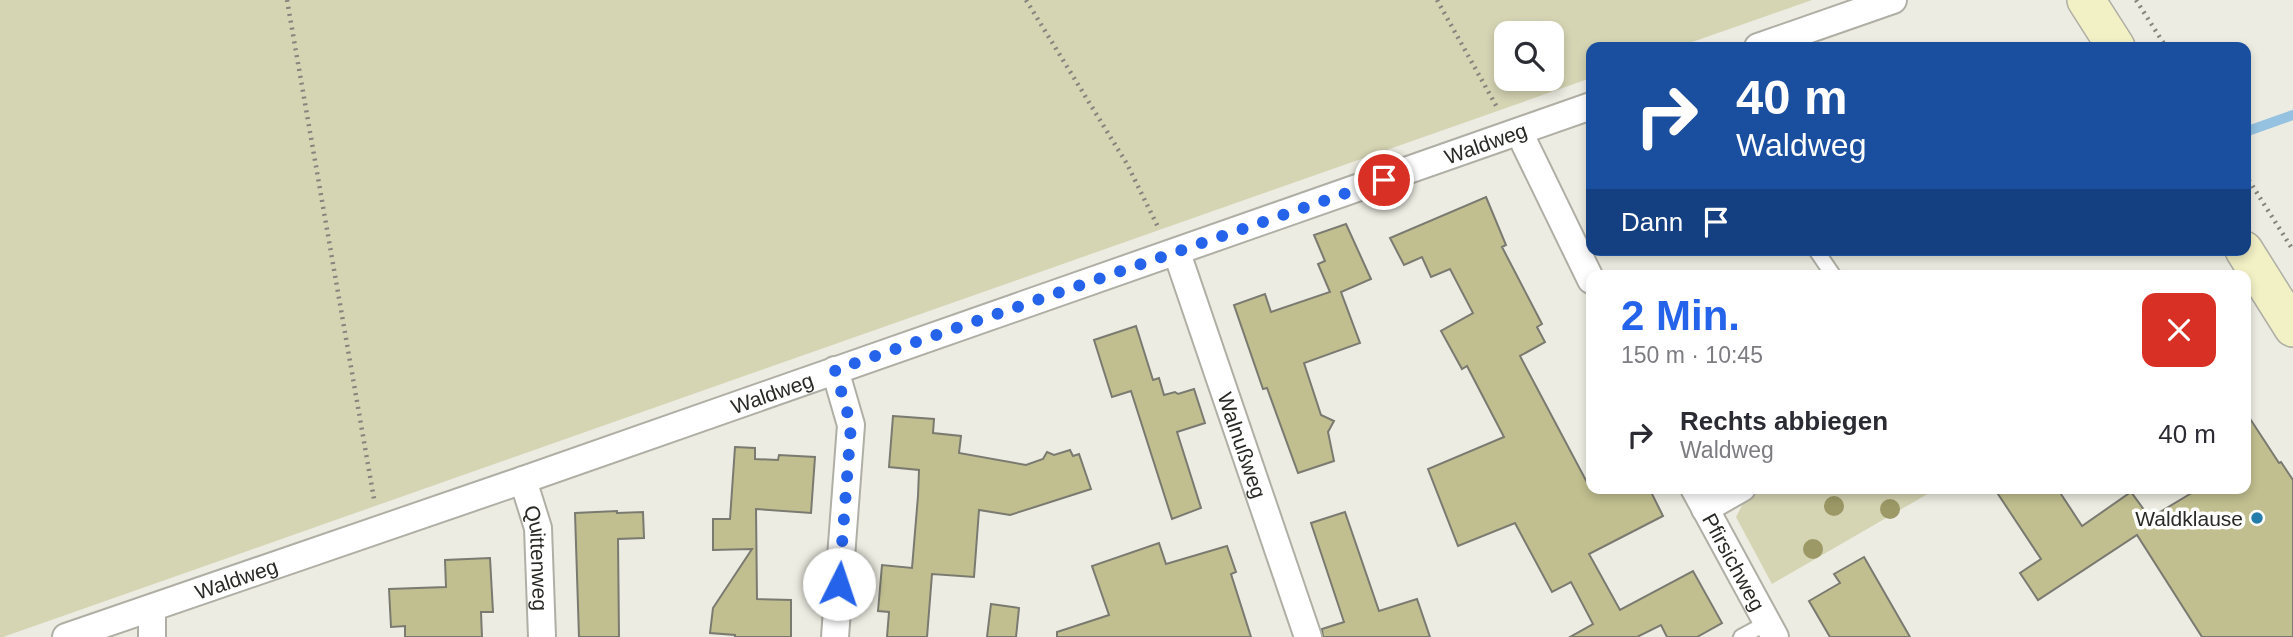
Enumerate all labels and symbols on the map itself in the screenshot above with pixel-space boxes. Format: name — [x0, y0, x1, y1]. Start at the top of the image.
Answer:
street label: Waldweg — [1441, 118, 1530, 168]
pin — [1354, 150, 1414, 210]
street label: Waldweg — [728, 368, 816, 418]
street label: Walnußweg — [1214, 389, 1271, 501]
street label: Quittenweg — [520, 502, 553, 611]
place label: Waldklause — [2135, 507, 2243, 530]
street label: Pfirsichweg — [1698, 509, 1770, 614]
marker: Waldklause — [2249, 510, 2265, 526]
position arrow — [802, 547, 876, 621]
street label: Waldweg — [192, 554, 280, 603]

